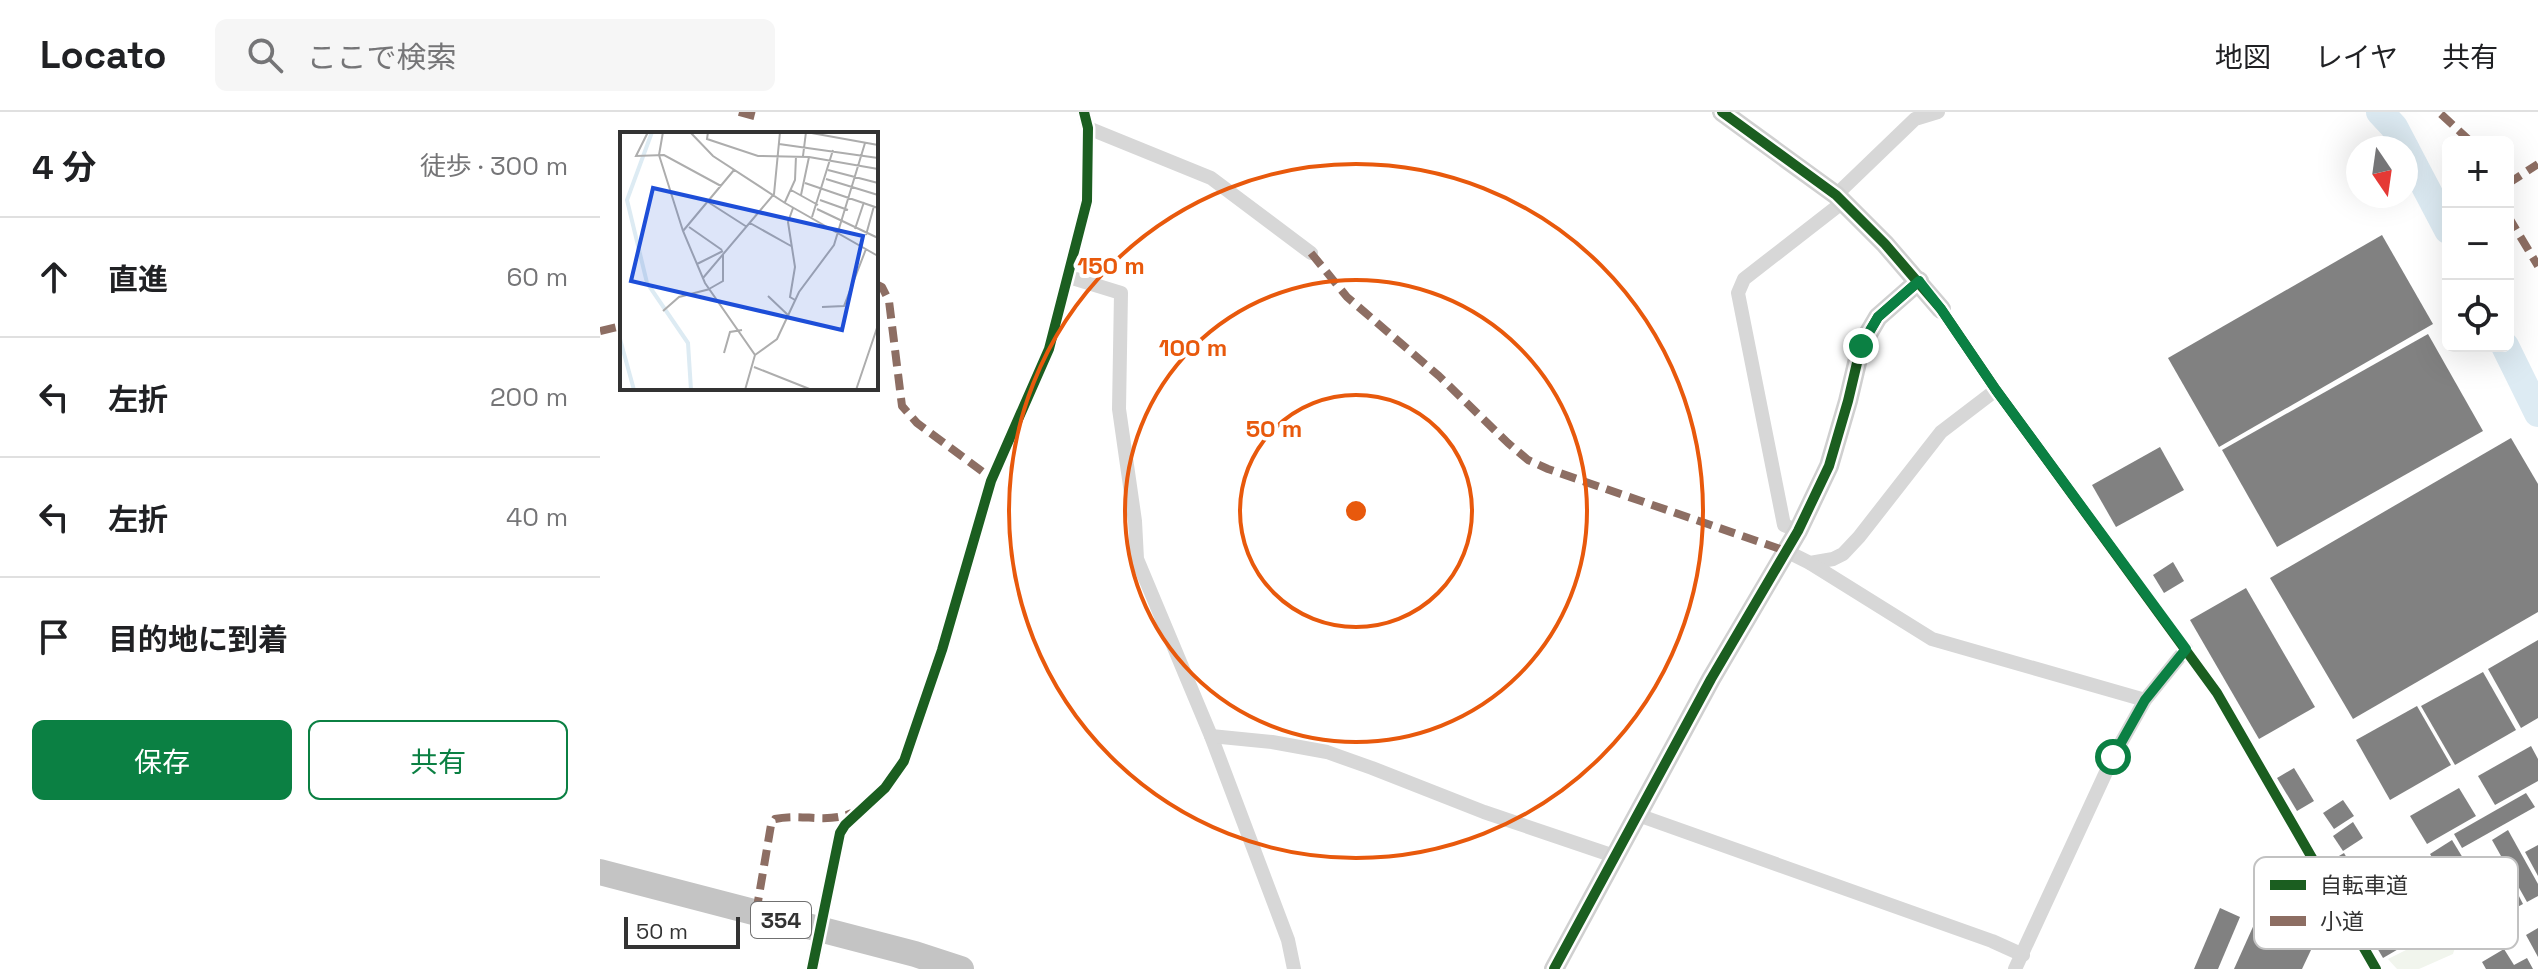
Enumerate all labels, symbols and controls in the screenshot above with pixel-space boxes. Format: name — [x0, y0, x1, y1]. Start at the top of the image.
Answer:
search box — [215, 19, 775, 91]
text: Locato — [40, 31, 167, 79]
icon: search — [243, 33, 287, 77]
text: ここで検索 — [307, 38, 457, 77]
text: 地図 — [2215, 39, 2271, 75]
text: レイヤ — [2315, 39, 2398, 75]
text: 共有 — [2442, 39, 2498, 75]
inset map — [620, 132, 878, 390]
north arrow — [2346, 136, 2418, 208]
map controls — [2442, 136, 2514, 352]
button: + — [2442, 136, 2514, 208]
text: 4 分 — [32, 146, 96, 189]
text: 徒歩 · 300 m — [420, 149, 568, 183]
button: − — [2442, 208, 2514, 280]
text: 150 m — [1077, 250, 1145, 281]
icon: ahead — [32, 255, 76, 299]
text: 直進 — [108, 260, 168, 299]
text: 60 m — [506, 260, 568, 294]
button: locate — [2442, 280, 2514, 352]
route end — [1843, 328, 1879, 364]
text: 100 m — [1159, 332, 1227, 363]
icon: left — [32, 375, 76, 419]
text: 左折 — [108, 380, 168, 419]
text: 200 m — [490, 380, 568, 414]
text: 50 m — [1246, 413, 1302, 444]
icon: left — [32, 495, 76, 539]
centre of rings — [1342, 497, 1370, 525]
text: 左折 — [108, 500, 168, 539]
text: 40 m — [506, 500, 568, 534]
icon: arrive — [32, 615, 76, 659]
text: 目的地に到着 — [108, 620, 288, 659]
button: 保存 — [32, 720, 292, 800]
button: 共有 — [308, 720, 568, 800]
route start — [2095, 739, 2131, 775]
legend — [2254, 857, 2518, 949]
text: 自転車道 — [2320, 871, 2408, 899]
road number: 354 — [751, 902, 811, 938]
text: 小道 — [2320, 907, 2364, 935]
scale bar — [624, 913, 740, 949]
text: 50 m — [636, 917, 688, 945]

